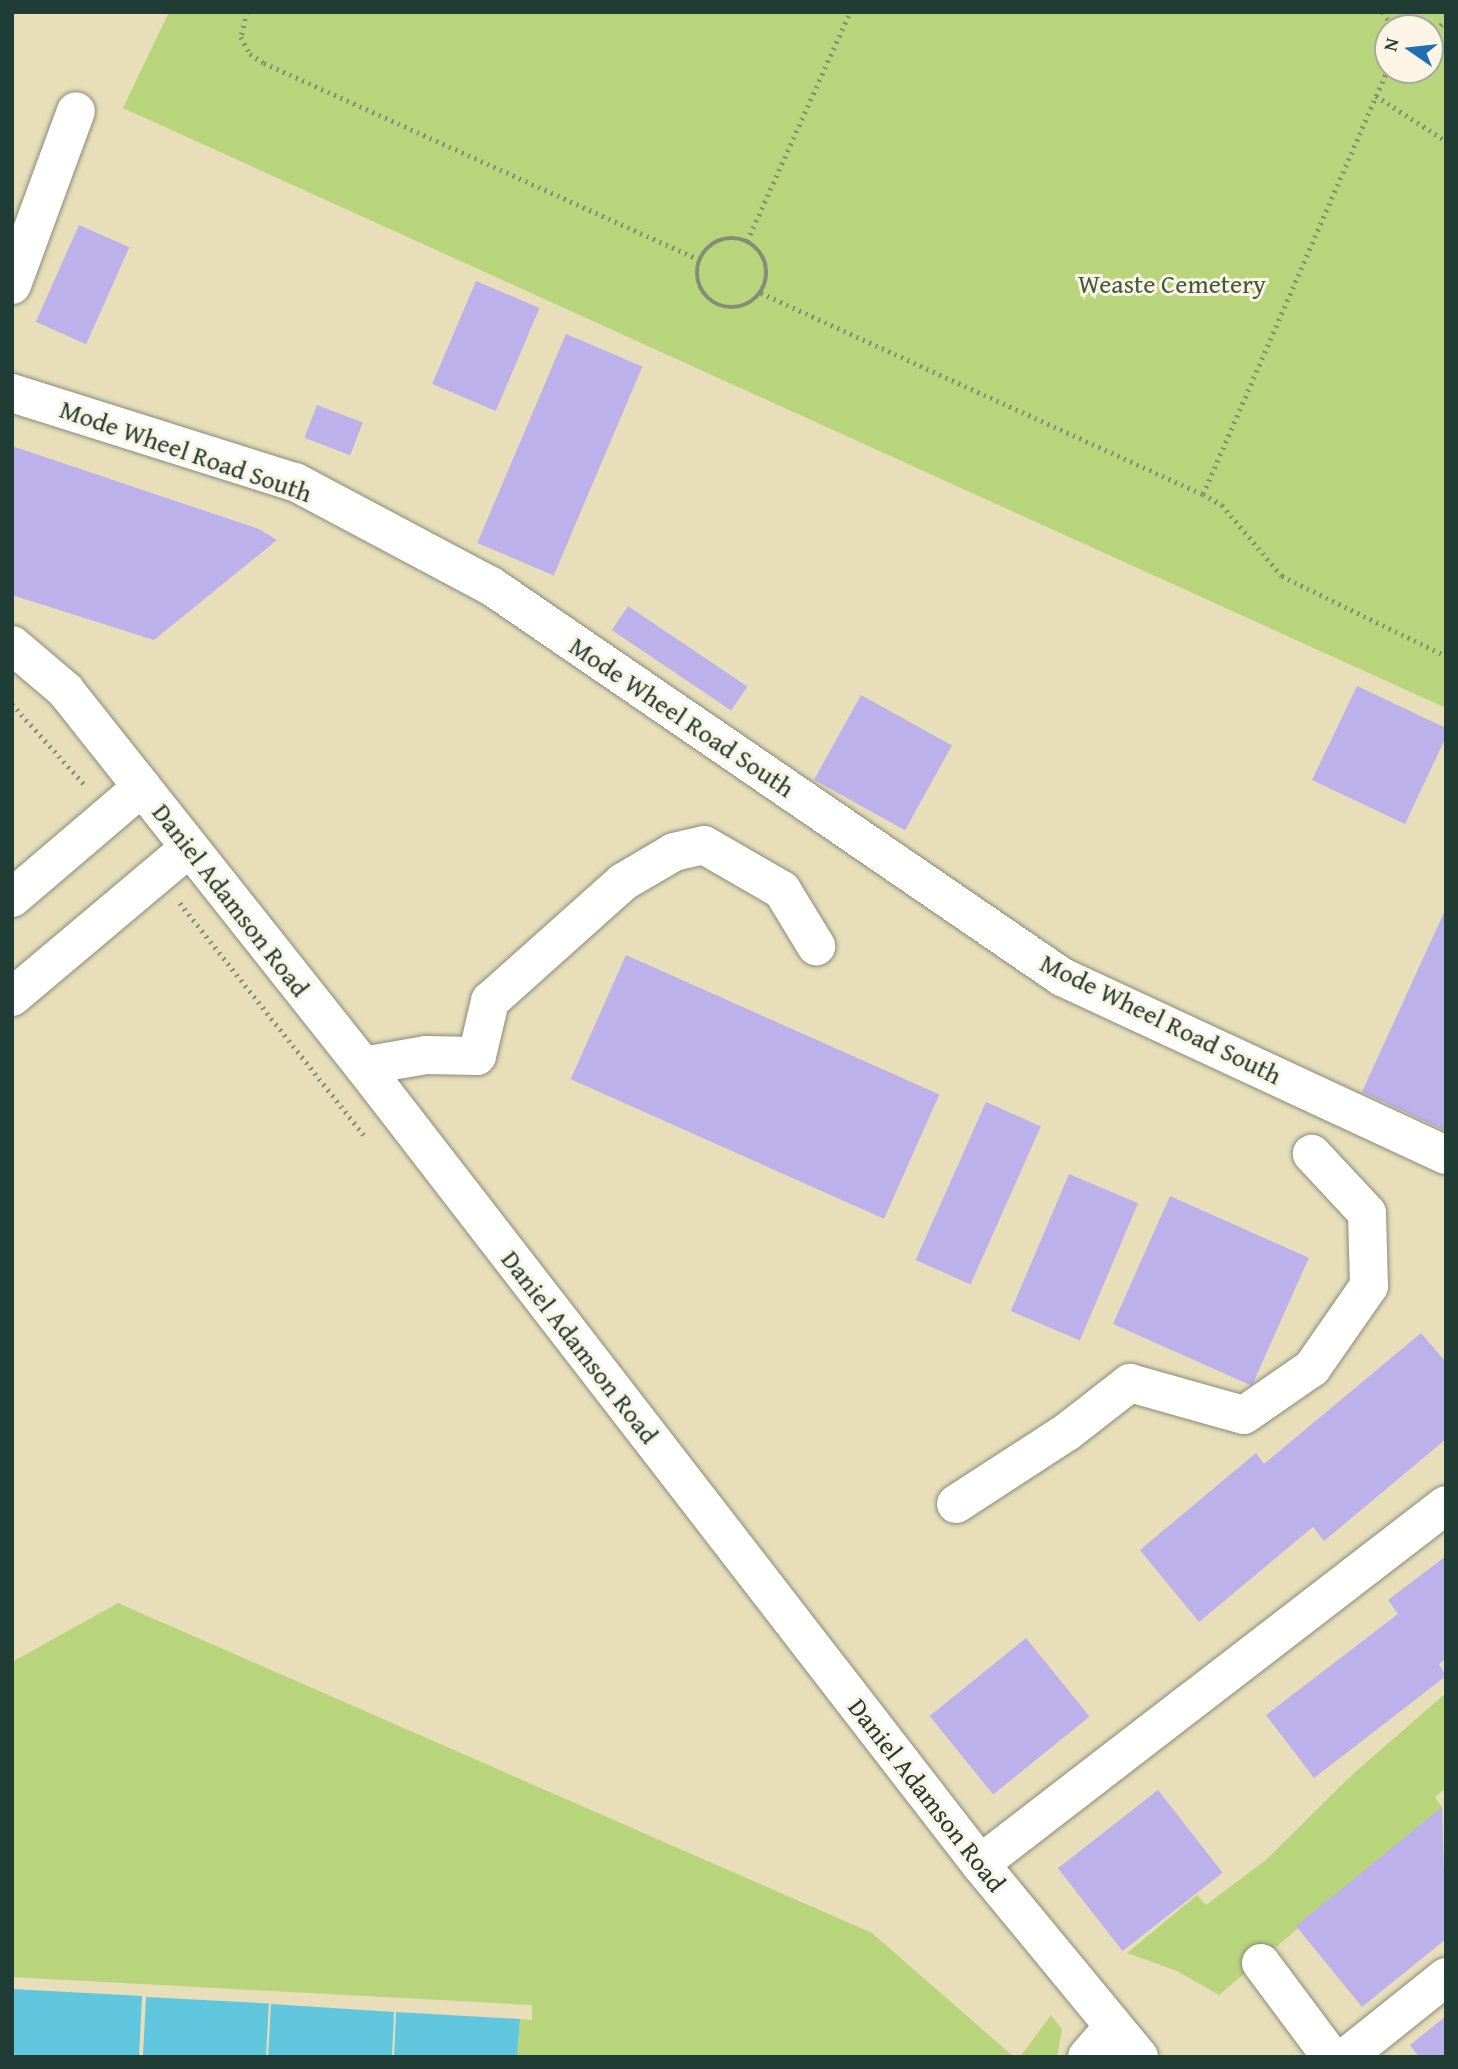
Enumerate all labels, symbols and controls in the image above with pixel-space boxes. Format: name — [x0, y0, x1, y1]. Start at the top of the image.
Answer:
north arrow — [1374, 14, 1444, 84]
text: N — [1375, 35, 1406, 54]
park label: Weaste Cemetery — [1078, 268, 1266, 300]
street label: Mode Wheel Road South — [56, 393, 316, 509]
street label: Mode Wheel Road South — [564, 630, 800, 804]
street label: Daniel Adamson Road — [146, 797, 316, 1003]
street label: Mode Wheel Road South — [1035, 947, 1287, 1091]
street label: Daniel Adamson Road — [495, 1244, 665, 1450]
street label: Daniel Adamson Road — [842, 1692, 1012, 1898]

